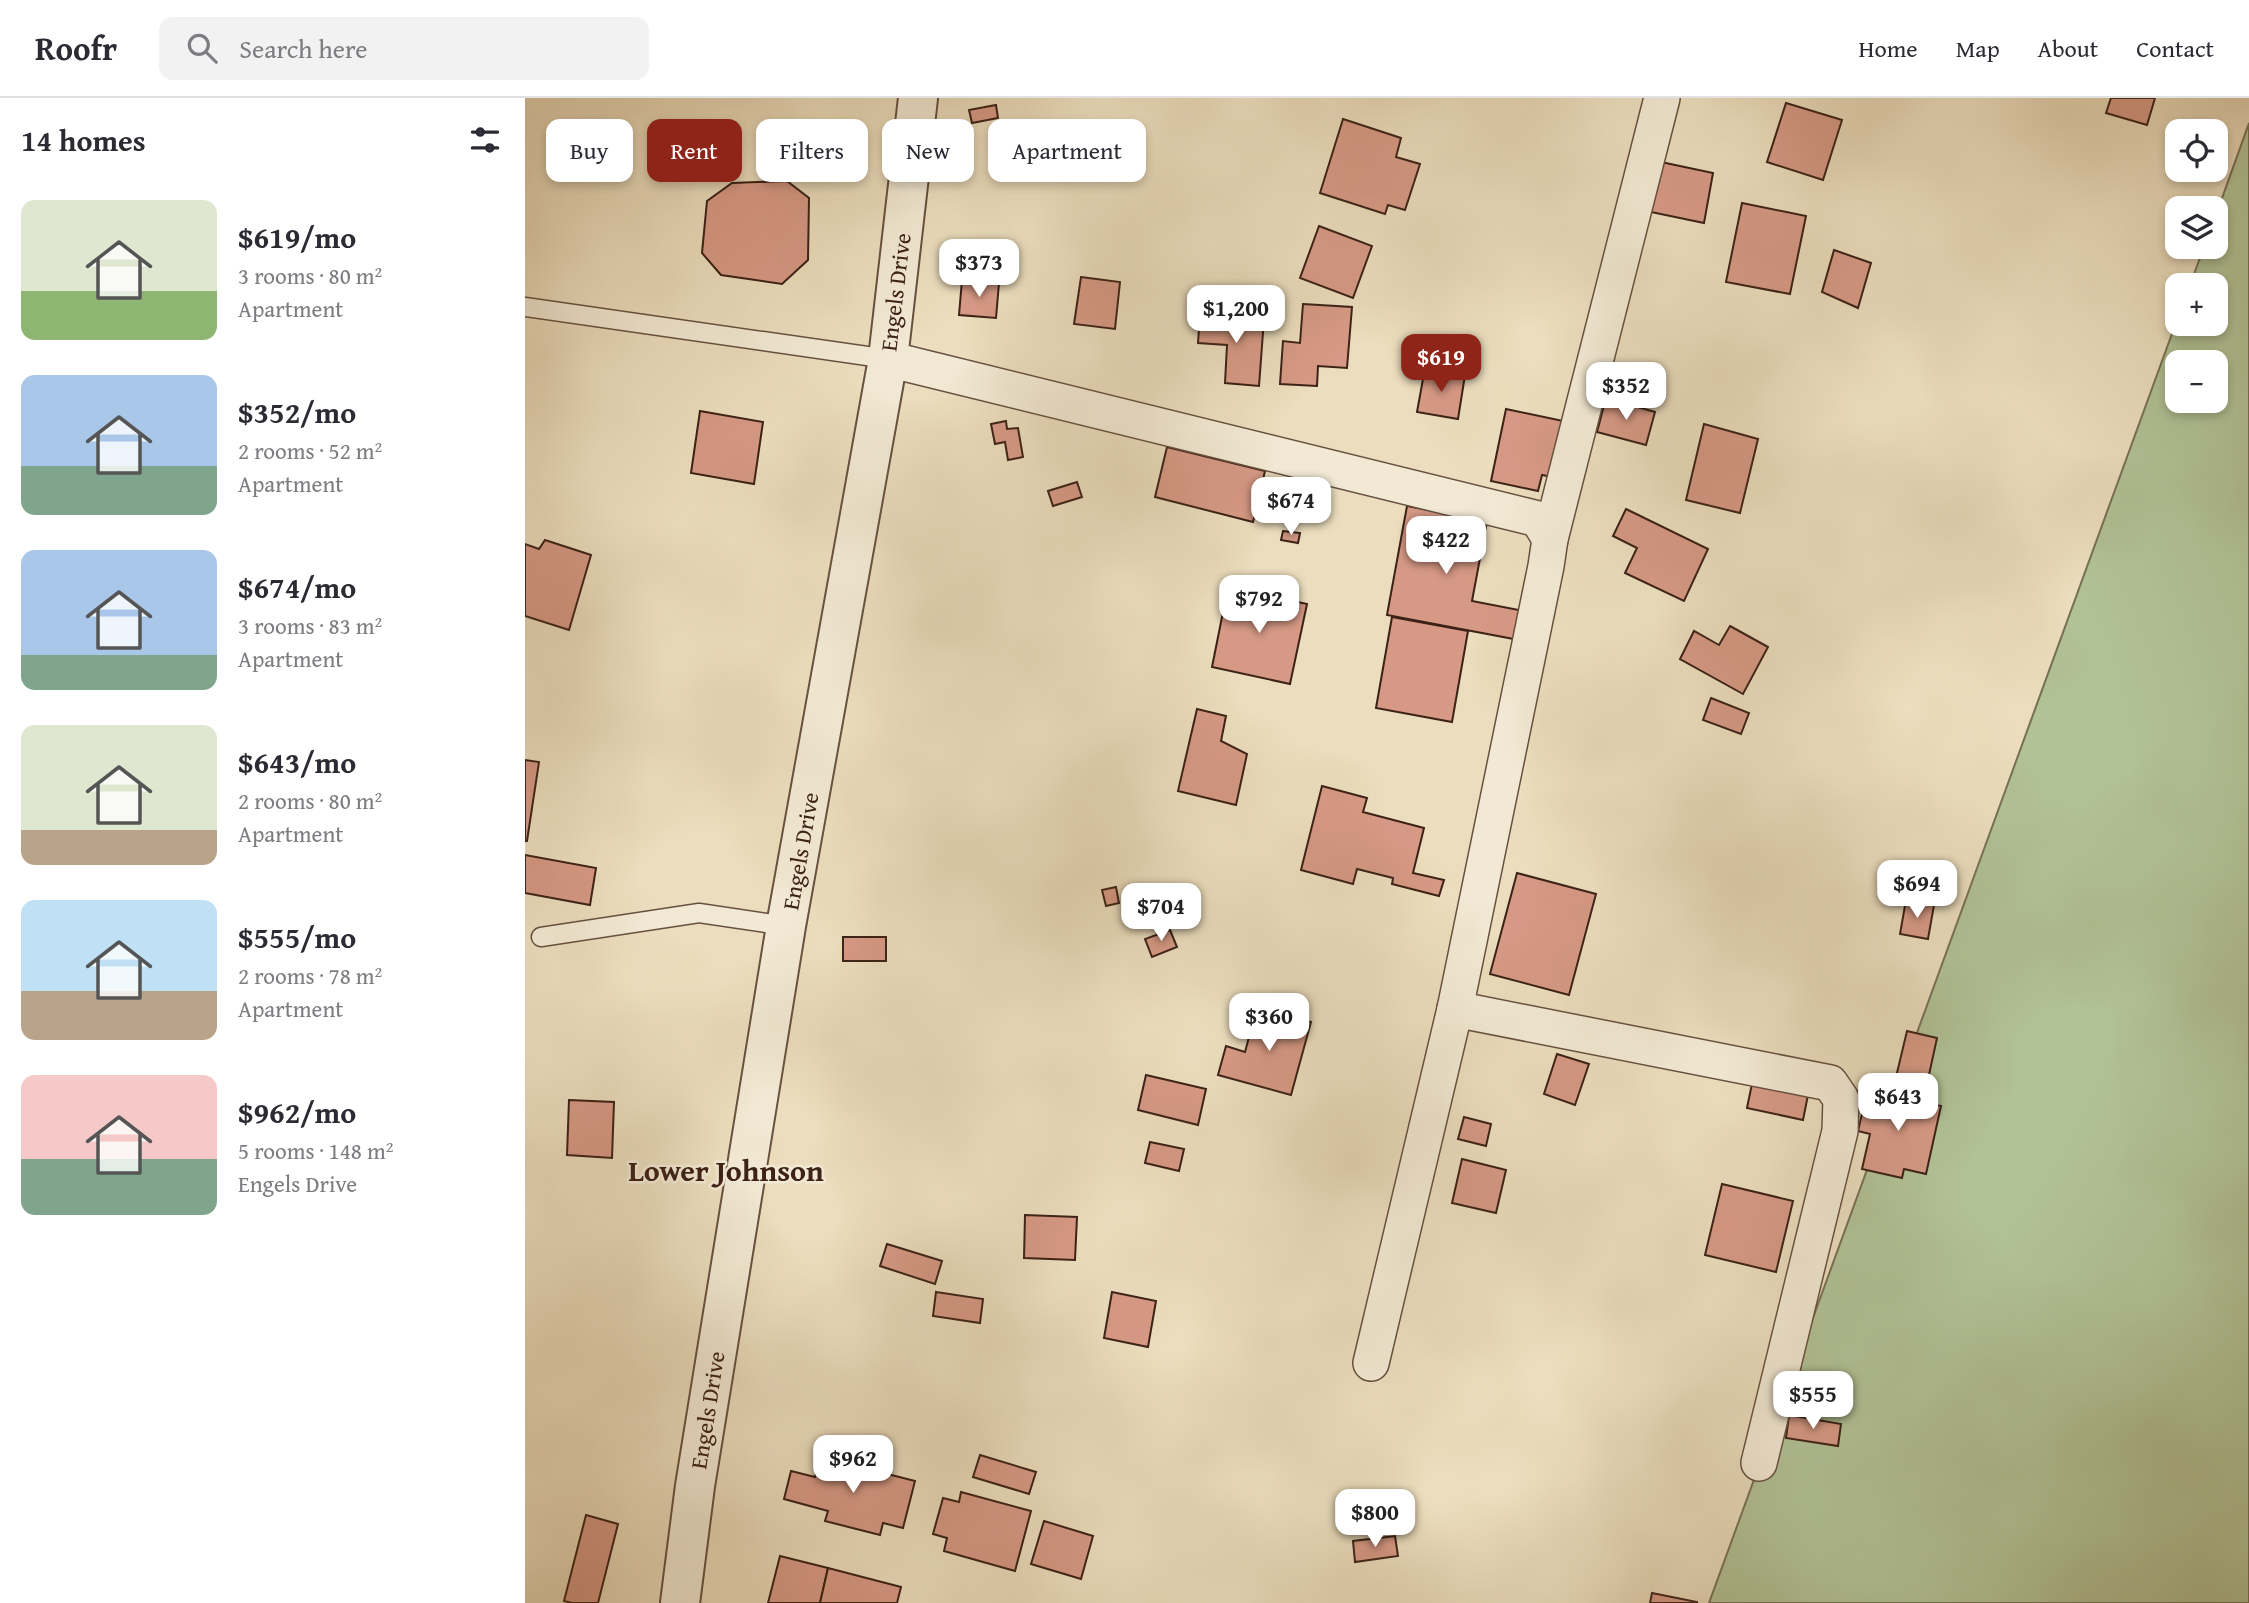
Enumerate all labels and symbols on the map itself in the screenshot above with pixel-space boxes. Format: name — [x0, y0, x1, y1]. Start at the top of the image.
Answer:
street label: Engels Drive — [871, 231, 919, 353]
pin: $373 — [938, 240, 1020, 299]
pin: $1,200 — [1179, 286, 1293, 345]
pin: $619 — [1400, 334, 1482, 394]
pin: $352 — [1585, 362, 1667, 422]
pin: $674 — [1250, 478, 1332, 537]
pin: $422 — [1405, 517, 1487, 576]
pin: $792 — [1218, 575, 1300, 635]
street label: Engels Drive — [773, 790, 827, 912]
pin: $694 — [1876, 860, 1958, 920]
pin: $704 — [1120, 884, 1202, 943]
pin: $360 — [1228, 993, 1310, 1053]
pin: $643 — [1857, 1074, 1939, 1133]
district label: Lower Johnson — [628, 1148, 824, 1192]
street label: Engels Drive — [681, 1349, 733, 1471]
pin: $555 — [1772, 1372, 1854, 1431]
pin: $962 — [812, 1436, 894, 1495]
pin: $800 — [1334, 1490, 1416, 1549]

